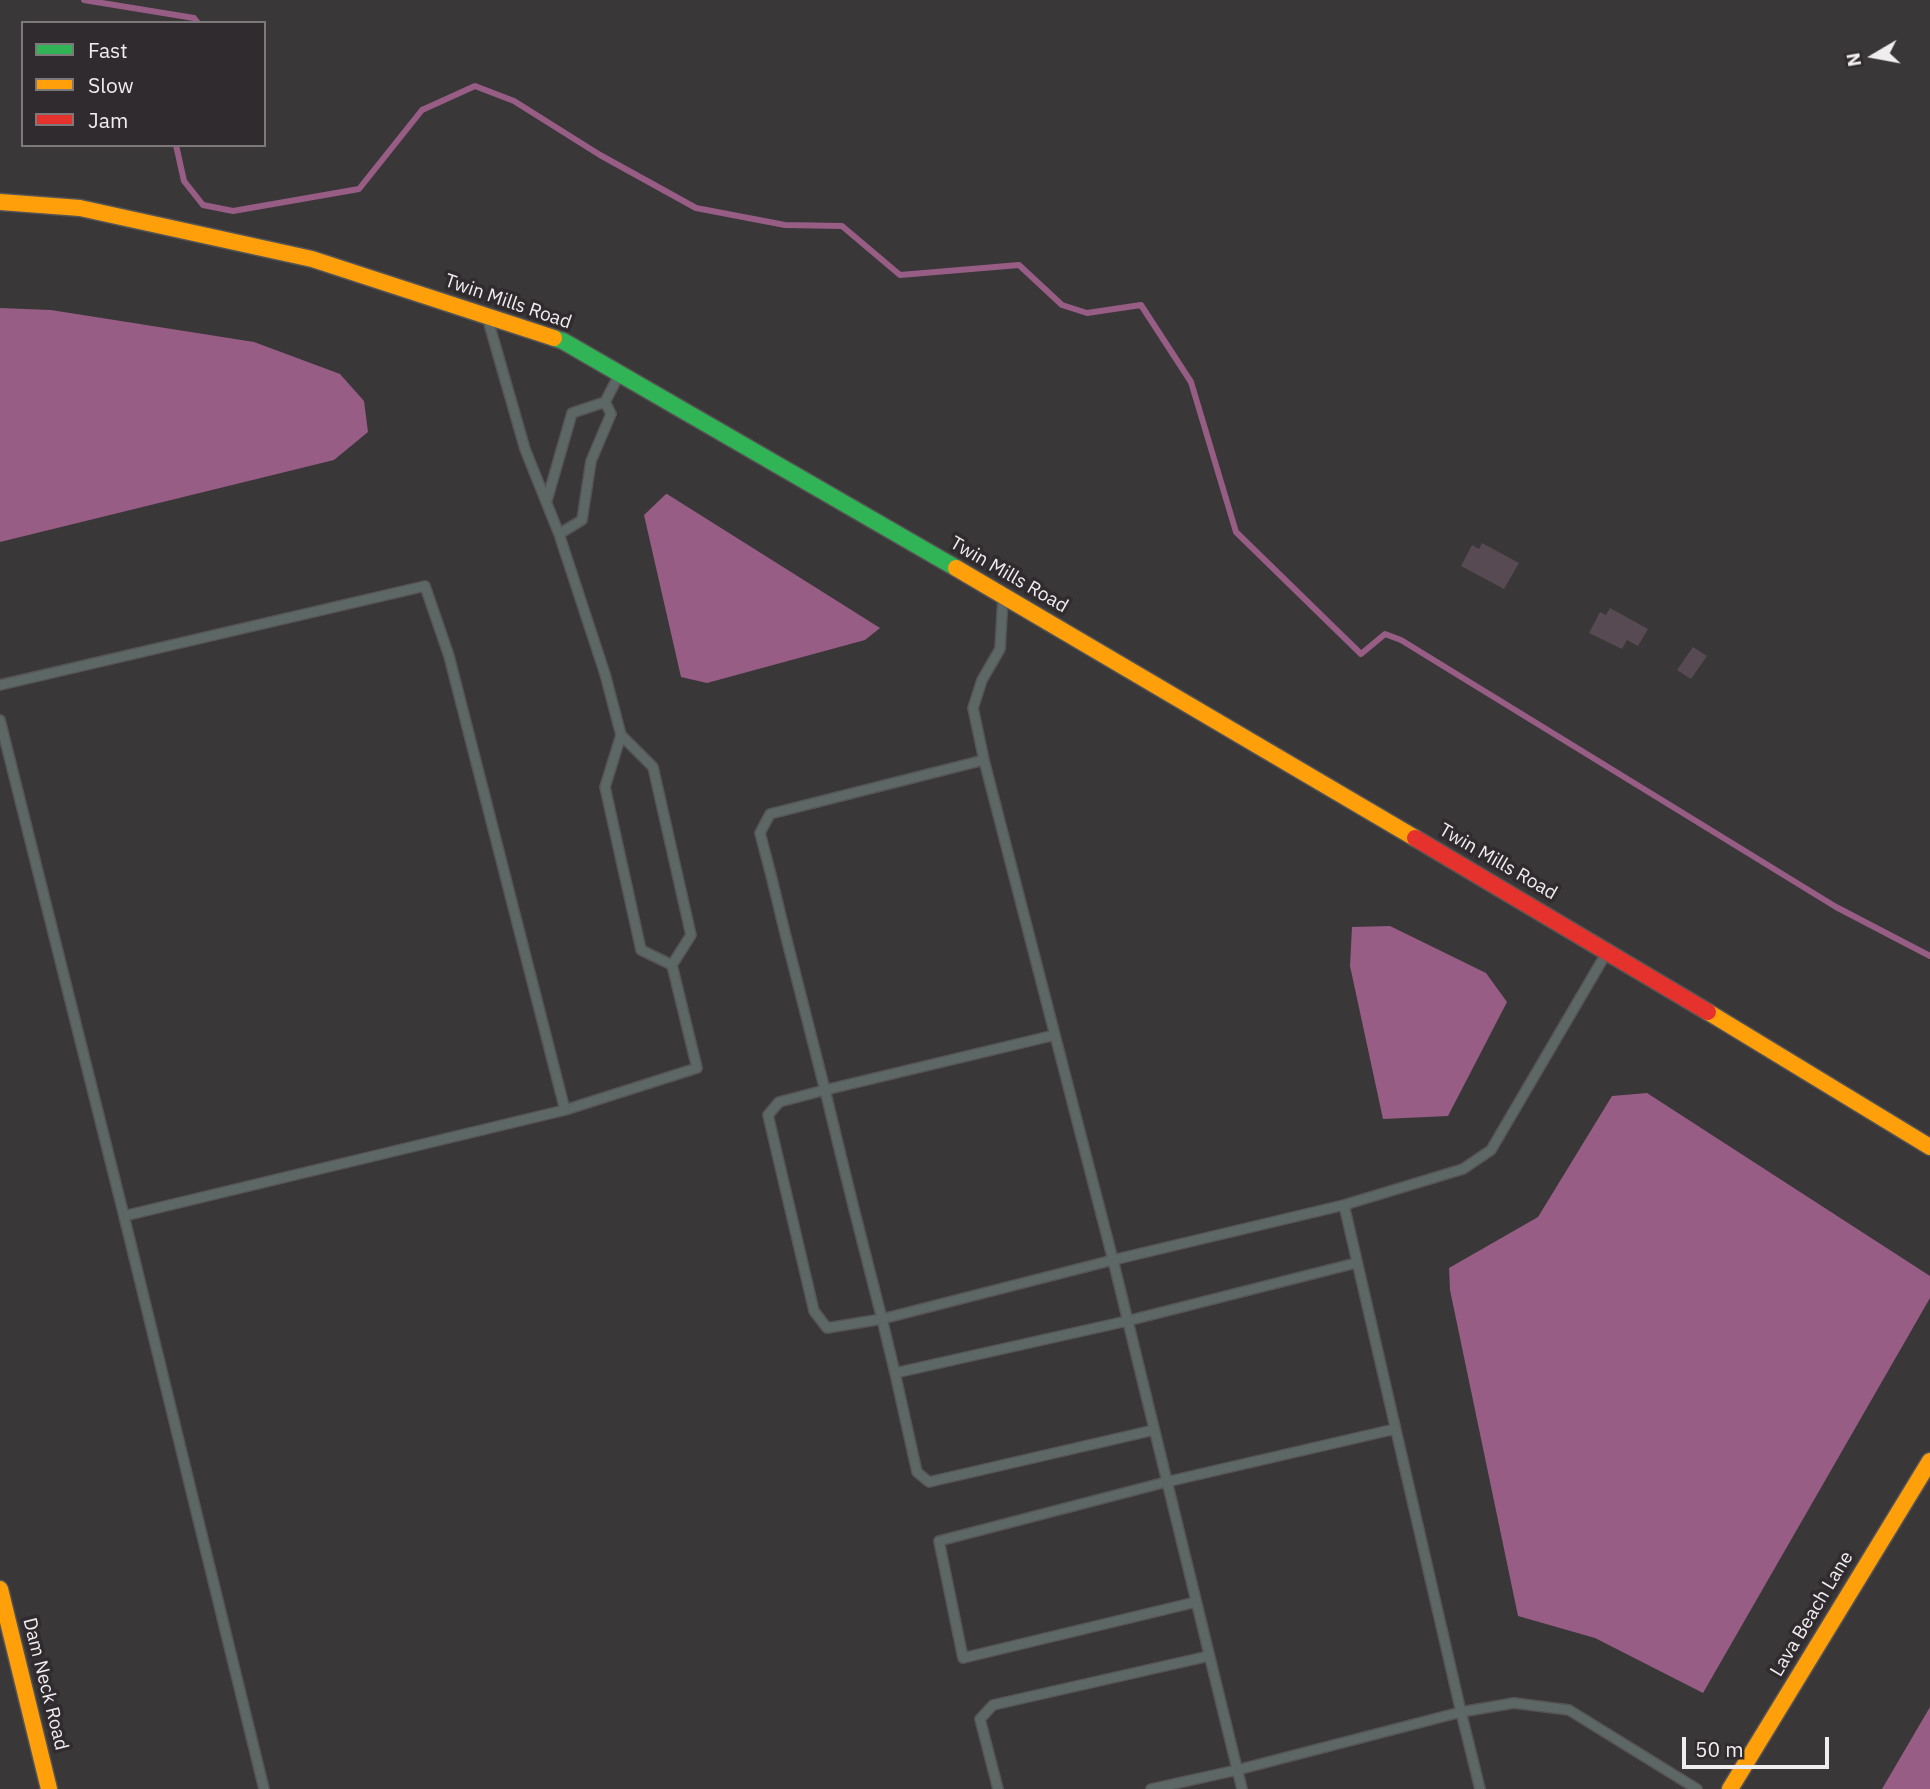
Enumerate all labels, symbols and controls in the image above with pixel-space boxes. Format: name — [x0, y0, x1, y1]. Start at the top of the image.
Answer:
legend — [21, 21, 266, 147]
north arrow — [1839, 21, 1909, 91]
text: Fast — [88, 36, 128, 64]
text: N — [1840, 51, 1866, 69]
text: Slow — [88, 71, 134, 99]
text: Jam — [88, 106, 128, 134]
street label: Twin Mills Road — [442, 270, 574, 334]
street label: Twin Mills Road — [946, 532, 1072, 618]
street label: Twin Mills Road — [1435, 819, 1561, 905]
street label: Lava Beach Lane — [1766, 1547, 1858, 1681]
street label: Dam Neck Road — [18, 1615, 72, 1753]
scale bar — [1685, 1722, 1832, 1766]
text: 50 m — [1695, 1735, 1744, 1763]

